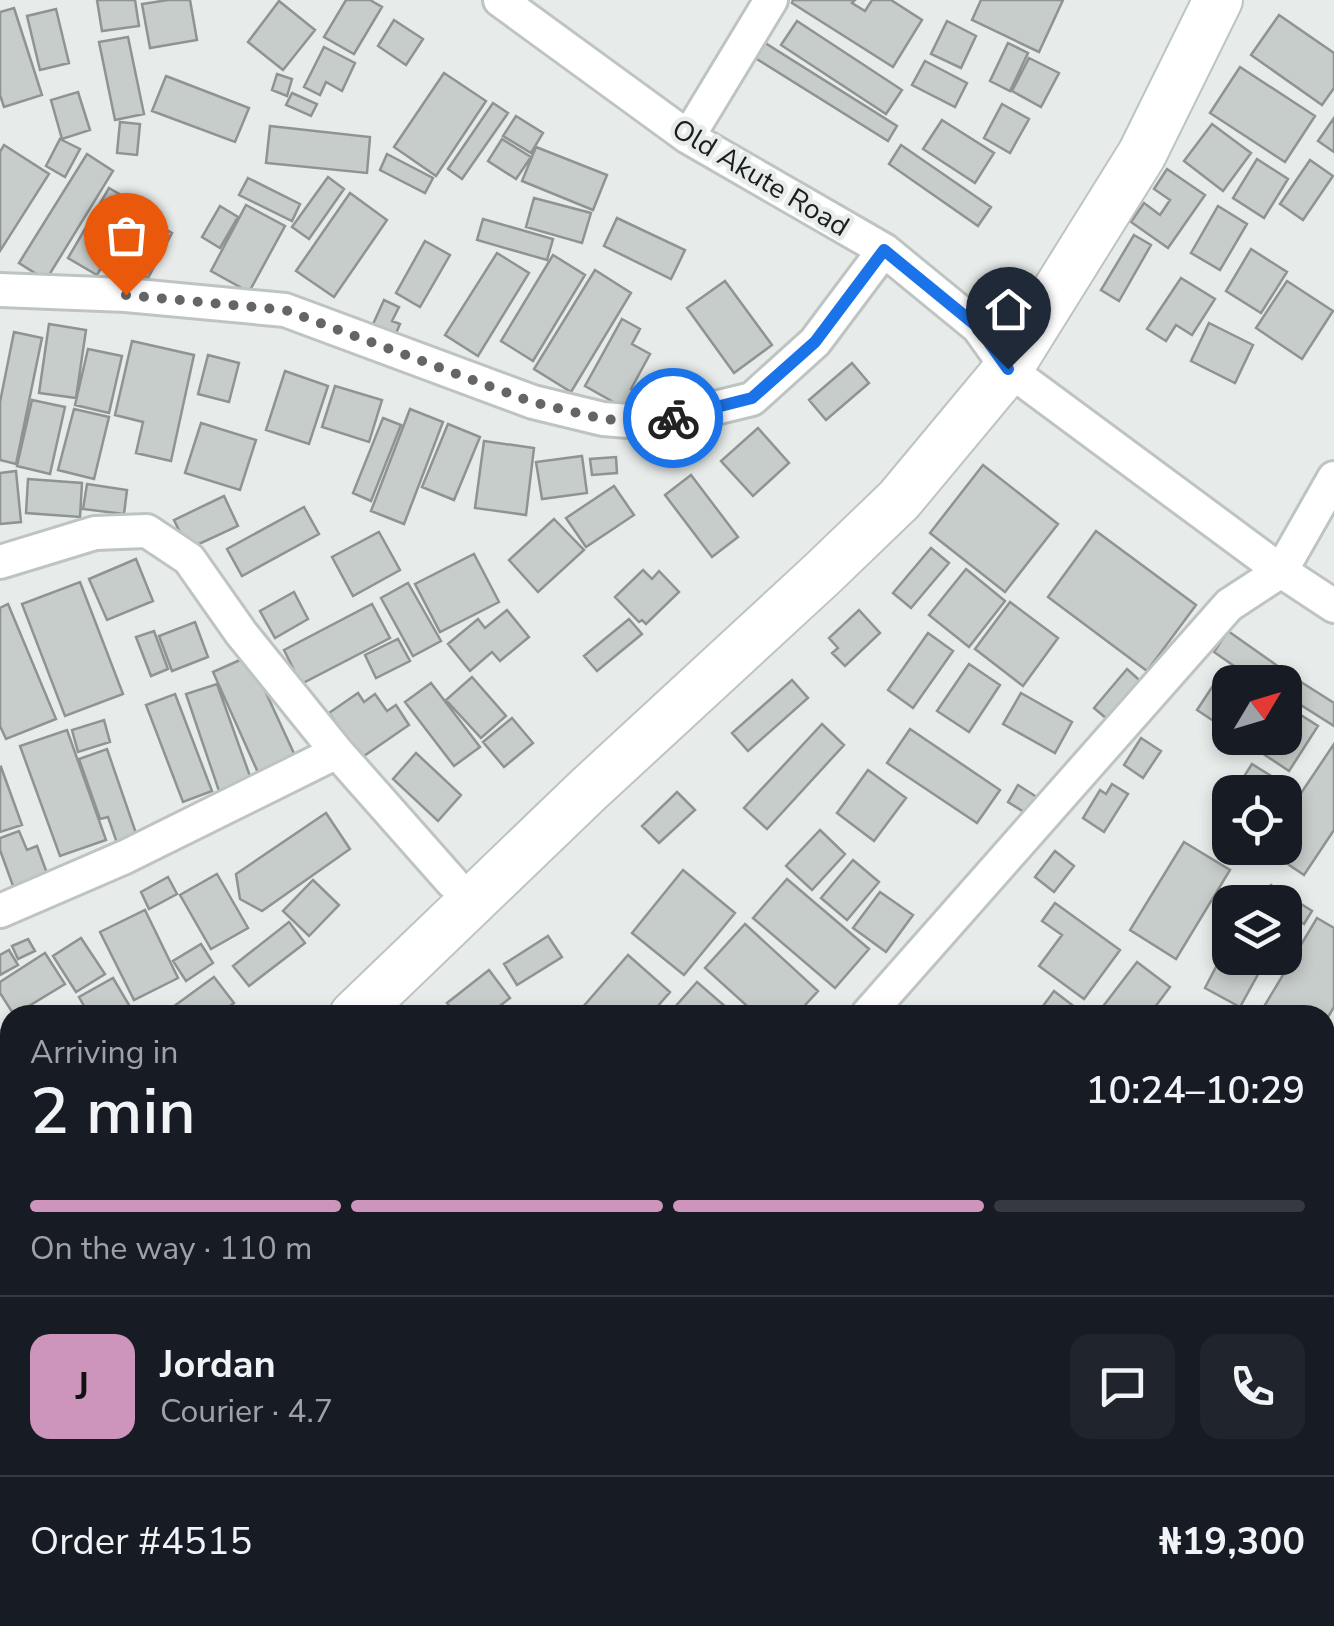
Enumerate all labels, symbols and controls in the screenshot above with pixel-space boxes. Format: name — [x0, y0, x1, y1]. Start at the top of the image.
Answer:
street label: Old Akute Road — [665, 110, 856, 246]
pin — [84, 193, 169, 296]
icon: bag — [99, 208, 154, 263]
pin — [966, 267, 1051, 370]
icon: home — [981, 282, 1036, 337]
courier — [623, 368, 723, 468]
icon: bike — [646, 391, 701, 446]
north arrow — [1212, 665, 1302, 755]
map controls — [1212, 665, 1302, 975]
button: locate — [1212, 775, 1302, 865]
button: layers — [1212, 885, 1302, 975]
text: Arriving in — [30, 1031, 178, 1074]
text: 10:24–10:29 — [1086, 1065, 1305, 1116]
text: 2 min — [30, 1067, 196, 1156]
text: On the way · 110 m — [30, 1227, 312, 1270]
button: chat — [1070, 1334, 1175, 1439]
button: phone — [1200, 1334, 1305, 1439]
text: Jordan — [160, 1339, 276, 1390]
text: J — [76, 1361, 89, 1412]
text: Courier · 4.7 — [160, 1390, 333, 1433]
text: Order #4515 — [30, 1516, 252, 1567]
text: ₦19,300 — [1159, 1516, 1305, 1567]

